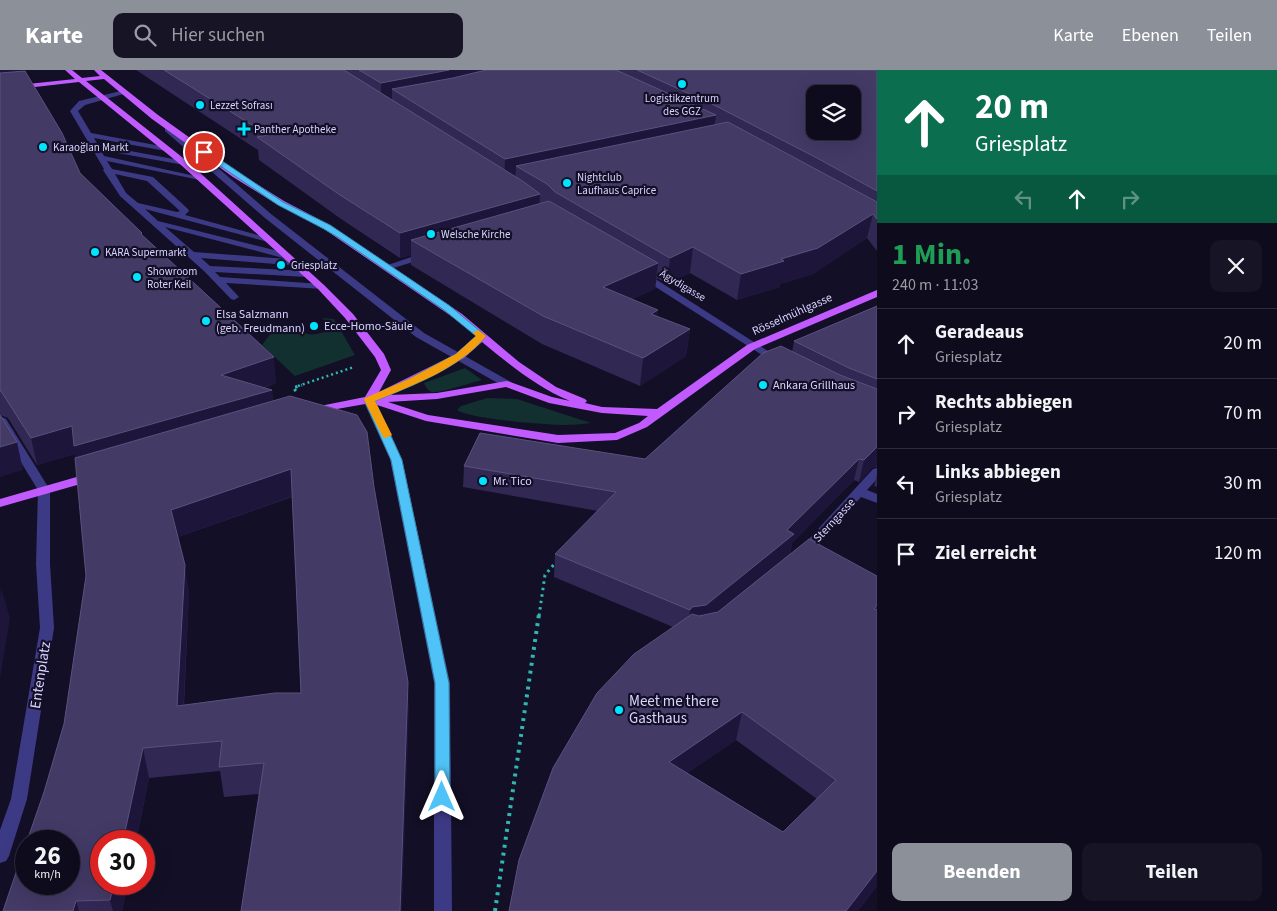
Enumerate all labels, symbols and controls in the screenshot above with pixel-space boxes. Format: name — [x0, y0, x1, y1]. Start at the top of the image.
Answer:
search box — [113, 13, 463, 58]
text: Karte — [25, 18, 83, 53]
icon: search — [131, 21, 159, 49]
text: Hier suchen — [171, 22, 265, 49]
text: Karte — [1053, 23, 1094, 48]
text: Ebenen — [1122, 23, 1179, 48]
text: Teilen — [1207, 23, 1252, 48]
marker: Logistikzentrum des GGZ — [676, 78, 688, 90]
text: 20 m — [975, 82, 1049, 132]
map controls — [806, 85, 861, 140]
button: layers — [806, 85, 861, 140]
icon: ahead — [892, 90, 957, 155]
place label: Logistikzentrum des GGZ — [645, 91, 719, 119]
place label: Lezzet Sofrası — [210, 98, 273, 113]
marker: Lezzet Sofrası — [194, 99, 206, 111]
place label: Panther Apotheke — [254, 122, 337, 137]
marker: Panther Apotheke — [238, 123, 250, 135]
text: Griesplatz — [975, 128, 1067, 160]
pin — [183, 131, 225, 173]
icon: arrive — [190, 138, 218, 166]
place label: Karaoğlan Markt — [53, 140, 129, 155]
marker: Karaoğlan Markt — [37, 141, 49, 153]
place label: Nightclub Laufhaus Caprice — [577, 170, 657, 198]
marker: Nightclub Laufhaus Caprice — [561, 177, 573, 189]
icon: left — [1010, 185, 1038, 213]
icon: ahead — [1063, 185, 1091, 213]
icon: right — [1116, 185, 1144, 213]
place label: Welsche Kirche — [441, 227, 511, 242]
marker: Welsche Kirche — [425, 228, 437, 240]
text: 1 Min. — [892, 233, 971, 276]
button: close — [1210, 240, 1262, 292]
place label: KARA Supermarkt — [105, 245, 187, 260]
marker: KARA Supermarkt — [89, 246, 101, 258]
place label: Griesplatz — [291, 258, 337, 273]
marker: Griesplatz — [275, 259, 287, 271]
place label: Showroom Roter Keil — [147, 264, 197, 292]
street label: Ägydigasse — [657, 266, 709, 305]
marker: Showroom Roter Keil — [131, 271, 143, 283]
text: 240 m · 11:03 — [892, 274, 979, 296]
street label: Rösselmühlgasse — [749, 289, 835, 340]
place label: Elsa Salzmann (geb. Freudmann) — [216, 306, 305, 337]
marker: Elsa Salzmann (geb. Freudmann) — [200, 315, 212, 327]
place label: Ecce-Homo-Säule — [324, 318, 413, 335]
text: Geradeaus — [935, 319, 1024, 346]
marker: Ecce-Homo-Säule — [308, 320, 320, 332]
icon: ahead — [892, 330, 920, 358]
text: 20 m — [1224, 330, 1262, 357]
text: Griesplatz — [935, 346, 1002, 368]
place label: Ankara Grillhaus — [773, 377, 855, 394]
marker: Ankara Grillhaus — [757, 379, 769, 391]
text: Rechts abbiegen — [935, 389, 1073, 416]
icon: right — [892, 400, 920, 428]
text: 70 m — [1224, 400, 1262, 427]
text: Griesplatz — [935, 416, 1002, 438]
text: Links abbiegen — [935, 459, 1061, 486]
icon: left — [892, 470, 920, 498]
text: 30 m — [1224, 470, 1262, 497]
place label: Mr. Tico — [493, 473, 532, 490]
marker: Mr. Tico — [477, 475, 489, 487]
text: Griesplatz — [935, 486, 1002, 508]
street label: Sterngasse — [810, 495, 859, 546]
icon: arrive — [892, 540, 920, 568]
text: Ziel erreicht — [935, 540, 1036, 567]
text: 120 m — [1214, 540, 1262, 567]
street label: Entenplatz — [25, 640, 56, 710]
place label: Meet me there Gasthaus — [629, 691, 719, 729]
marker: Meet me there Gasthaus — [613, 704, 625, 716]
position arrow — [415, 770, 467, 822]
speed limit sign: 30 — [90, 830, 155, 895]
text: 26 — [34, 838, 61, 874]
button: Beenden — [892, 843, 1072, 901]
button: Teilen — [1082, 843, 1262, 901]
text: km/h — [34, 866, 61, 883]

